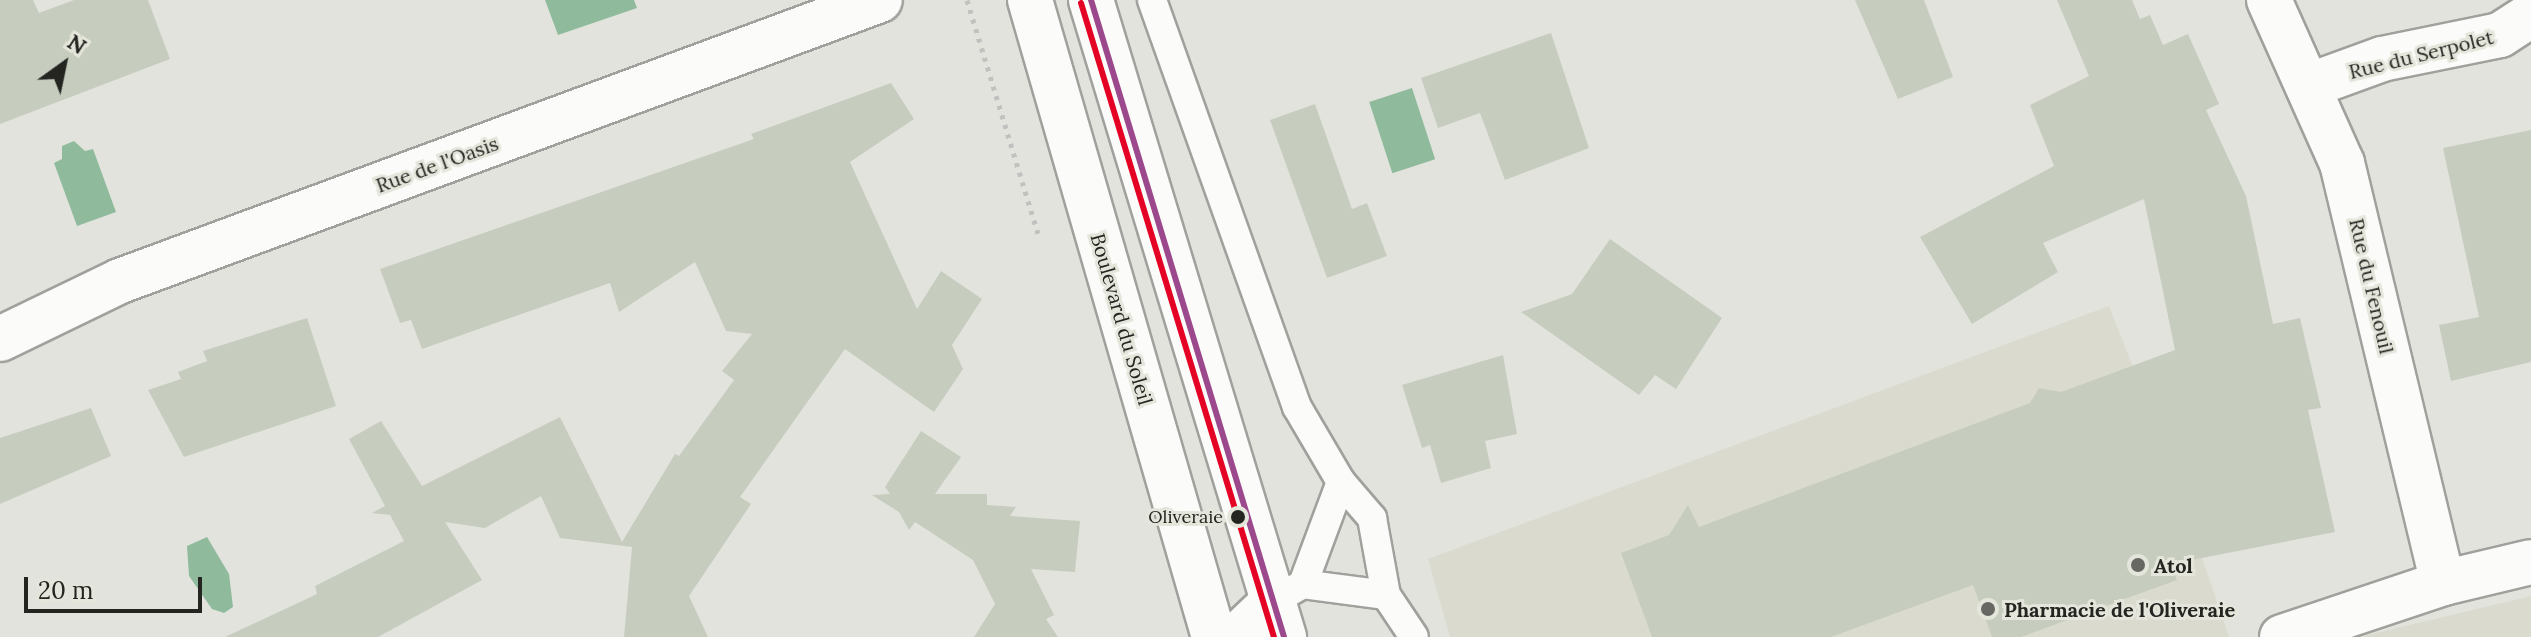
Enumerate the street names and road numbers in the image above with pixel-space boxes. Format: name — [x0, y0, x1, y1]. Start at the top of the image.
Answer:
street label: Rue du Serpolet — [2346, 24, 2496, 84]
street label: Rue de l'Oasis — [372, 131, 502, 197]
street label: Rue du Fenouil — [2345, 216, 2399, 356]
street label: Boulevard du Soleil — [1086, 230, 1158, 408]

